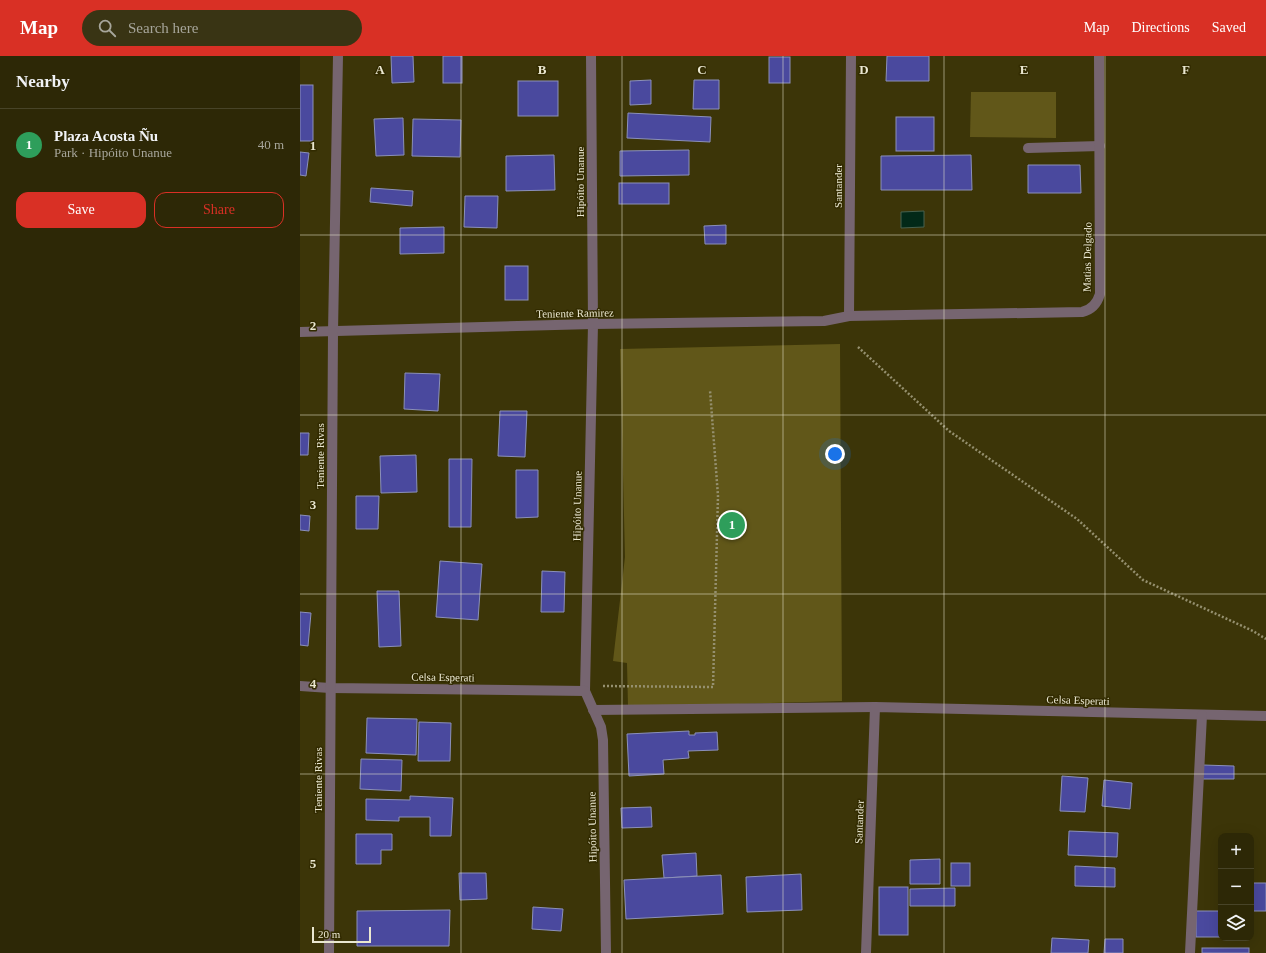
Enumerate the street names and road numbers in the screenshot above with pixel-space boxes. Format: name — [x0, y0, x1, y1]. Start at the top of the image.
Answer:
street label: Hipóito Unanue — [574, 147, 586, 217]
street label: Santander — [832, 164, 844, 208]
street label: Matias Delgado — [1080, 221, 1094, 292]
street label: Teniente Ramirez — [536, 306, 614, 320]
street label: Teniente Rivas — [314, 423, 326, 489]
street label: Hipóito Unanue — [570, 471, 584, 541]
street label: Celsa Esperati — [411, 670, 475, 684]
street label: Celsa Esperati — [1046, 693, 1110, 707]
street label: Teniente Rivas — [312, 747, 324, 813]
street label: Hipóito Unanue — [585, 792, 599, 862]
street label: Santander — [852, 799, 866, 844]

